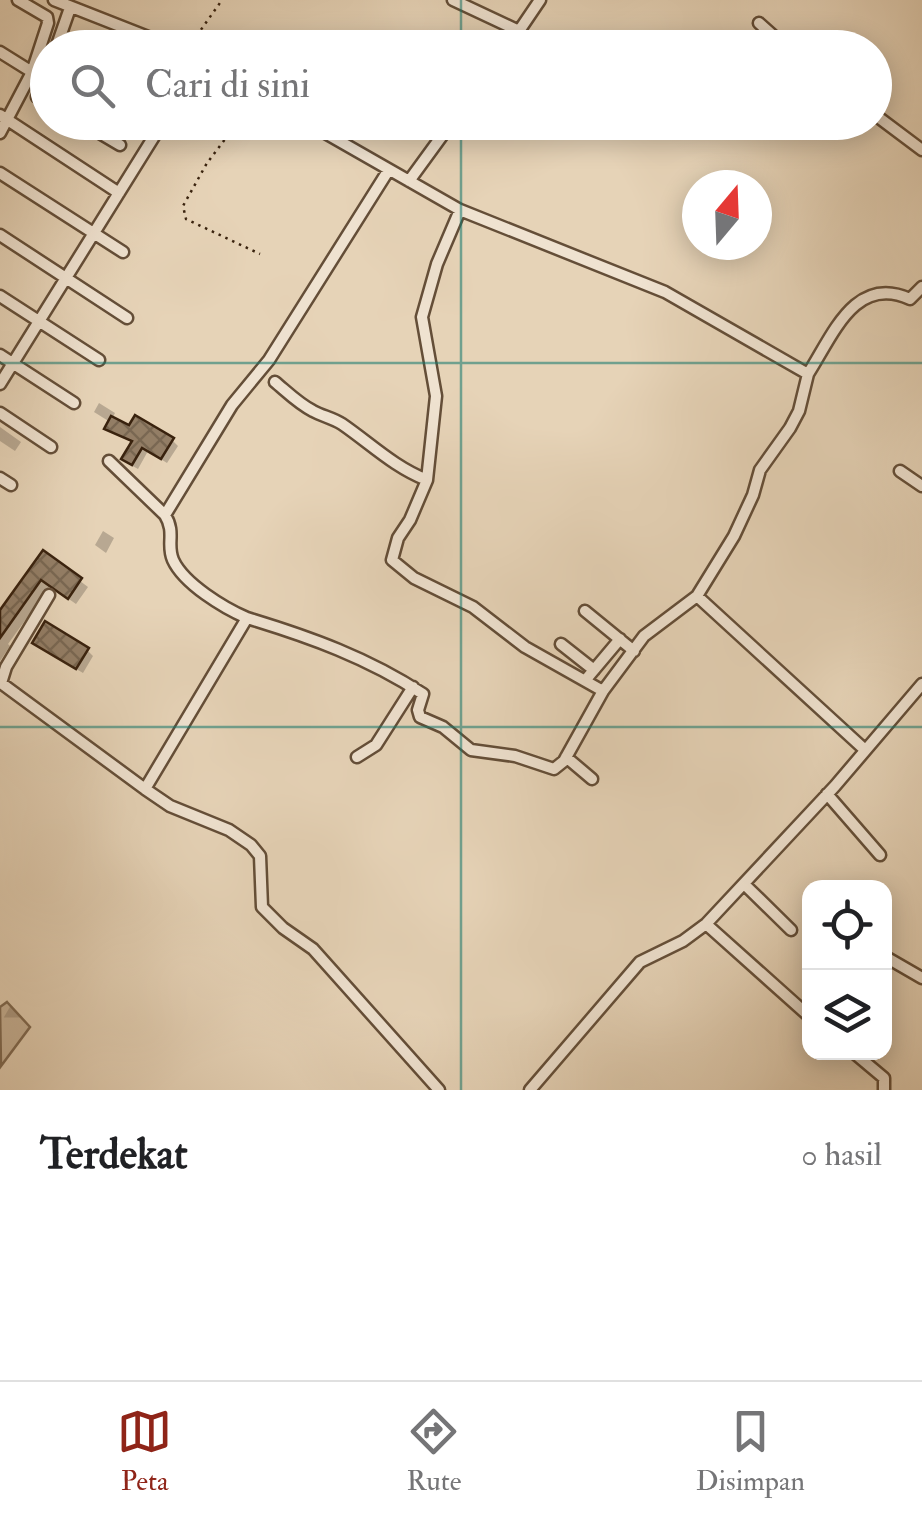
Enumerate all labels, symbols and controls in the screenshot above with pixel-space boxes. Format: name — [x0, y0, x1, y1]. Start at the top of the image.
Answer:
search box — [30, 30, 892, 140]
icon: search — [65, 58, 120, 113]
text: Cari di sini — [145, 61, 310, 109]
north arrow — [682, 170, 772, 260]
map controls — [802, 880, 892, 1060]
button: locate — [802, 880, 892, 970]
button: layers — [802, 970, 892, 1060]
text: Terdekat — [40, 1129, 188, 1181]
text: 0 hasil — [801, 1135, 882, 1175]
tab: Peta — [117, 1404, 172, 1499]
tab: Rute — [406, 1404, 461, 1499]
tab: Disimpan — [696, 1404, 805, 1499]

